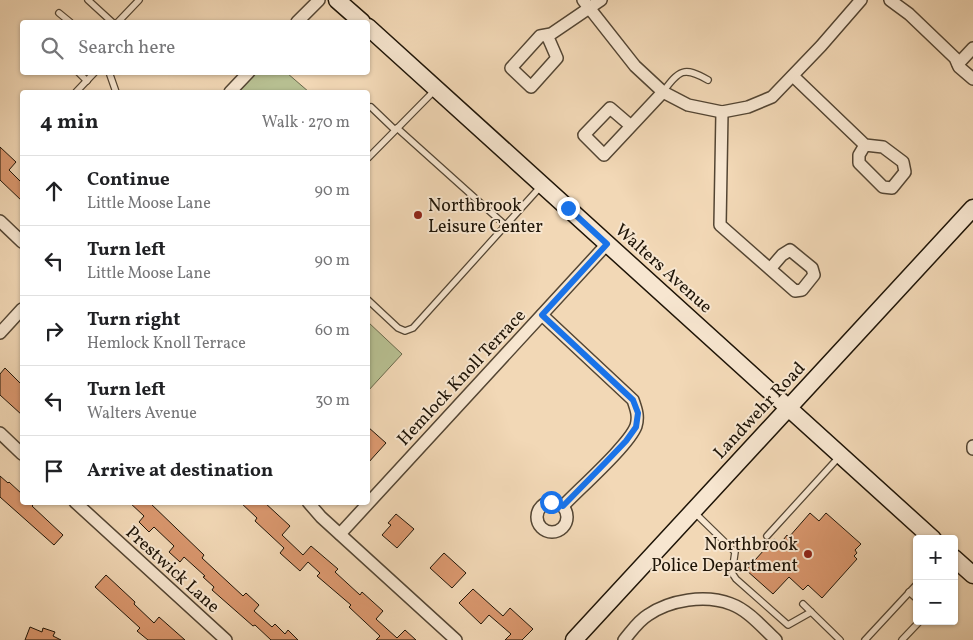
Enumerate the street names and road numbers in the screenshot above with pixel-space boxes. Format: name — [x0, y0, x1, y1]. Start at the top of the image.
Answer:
street label: Walters Avenue — [609, 218, 717, 320]
street label: Hemlock Knoll Terrace — [392, 304, 532, 452]
street label: Landwehr Road — [708, 357, 812, 465]
street label: Prestwick Lane — [119, 521, 225, 619]

